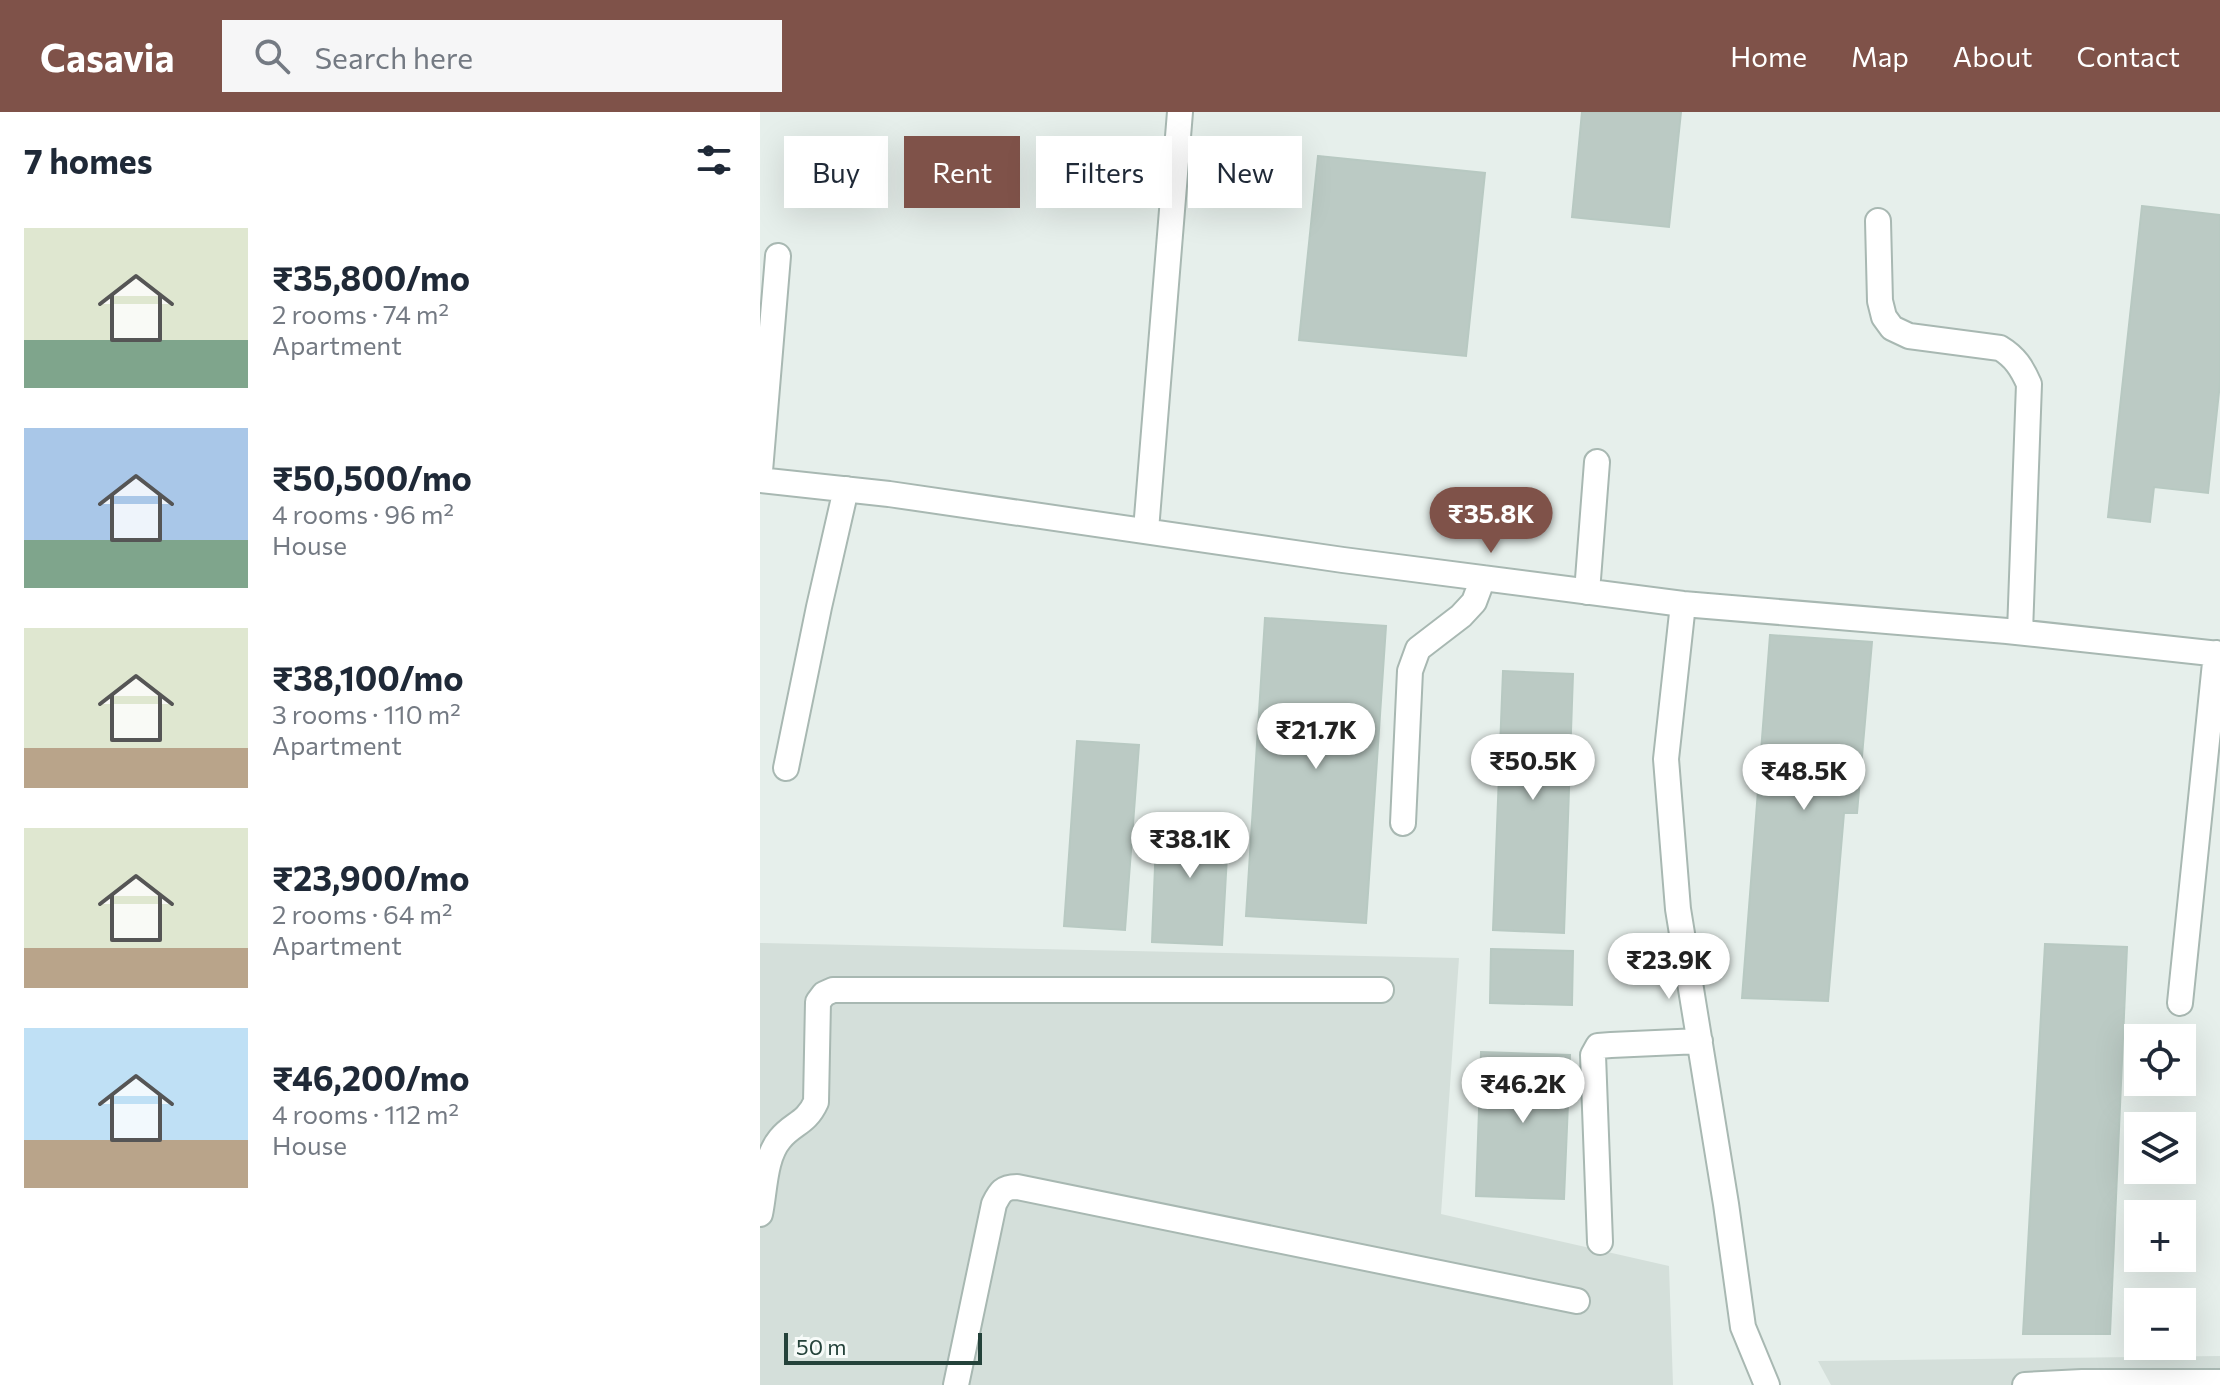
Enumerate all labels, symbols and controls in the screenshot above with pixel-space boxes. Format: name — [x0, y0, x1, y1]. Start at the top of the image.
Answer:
search box — [222, 20, 782, 92]
text: Casavia — [40, 33, 174, 80]
icon: search — [250, 34, 294, 78]
text: Search here — [314, 38, 473, 75]
text: Home — [1730, 39, 1807, 73]
text: Map — [1851, 39, 1909, 73]
text: About — [1953, 39, 2033, 73]
text: Contact — [2077, 39, 2180, 73]
chip: Buy — [784, 136, 888, 208]
chip: Rent — [904, 136, 1020, 208]
chip: Filters — [1036, 136, 1172, 208]
chip: New — [1188, 136, 1302, 208]
icon: filters — [692, 138, 736, 182]
text: 7 homes — [24, 139, 153, 181]
text: ₹35,800/mo — [272, 256, 470, 298]
icon: home — [88, 260, 184, 356]
text: 2 rooms · 74 m² — [272, 298, 449, 329]
text: Apartment — [272, 329, 402, 360]
text: ₹50,500/mo — [272, 456, 472, 498]
icon: home — [88, 460, 184, 556]
pin: ₹35.8K — [1426, 487, 1556, 555]
text: ₹35.8K — [1448, 497, 1534, 528]
text: 4 rooms · 96 m² — [272, 498, 454, 529]
text: House — [272, 529, 347, 560]
text: ₹38,100/mo — [272, 656, 464, 698]
icon: home — [88, 660, 184, 756]
text: 3 rooms · 110 m² — [272, 698, 461, 729]
pin: ₹21.7K — [1251, 703, 1381, 771]
text: ₹21.7K — [1275, 713, 1357, 744]
text: Apartment — [272, 729, 402, 760]
pin: ₹50.5K — [1468, 734, 1598, 802]
text: ₹50.5K — [1489, 744, 1577, 775]
pin: ₹48.5K — [1739, 744, 1869, 812]
text: ₹48.5K — [1760, 754, 1848, 785]
pin: ₹38.1K — [1125, 812, 1255, 880]
text: ₹38.1K — [1149, 822, 1231, 853]
text: ₹23,900/mo — [272, 856, 470, 898]
icon: home — [88, 860, 184, 956]
text: 2 rooms · 64 m² — [272, 898, 453, 929]
text: Apartment — [272, 929, 402, 960]
pin: ₹23.9K — [1604, 933, 1734, 1001]
text: ₹23.9K — [1626, 943, 1712, 974]
map controls — [2124, 1024, 2196, 1360]
button: locate — [2124, 1024, 2196, 1096]
text: ₹46,200/mo — [272, 1056, 470, 1098]
pin: ₹46.2K — [1458, 1057, 1588, 1125]
icon: home — [88, 1060, 184, 1156]
text: ₹46.2K — [1480, 1067, 1566, 1098]
text: 4 rooms · 112 m² — [272, 1098, 459, 1129]
button: layers — [2124, 1112, 2196, 1184]
text: House — [272, 1129, 347, 1160]
button: + — [2124, 1200, 2196, 1272]
button: − — [2124, 1288, 2196, 1360]
scale bar — [784, 1329, 982, 1365]
text: 50 m — [796, 1333, 846, 1360]

